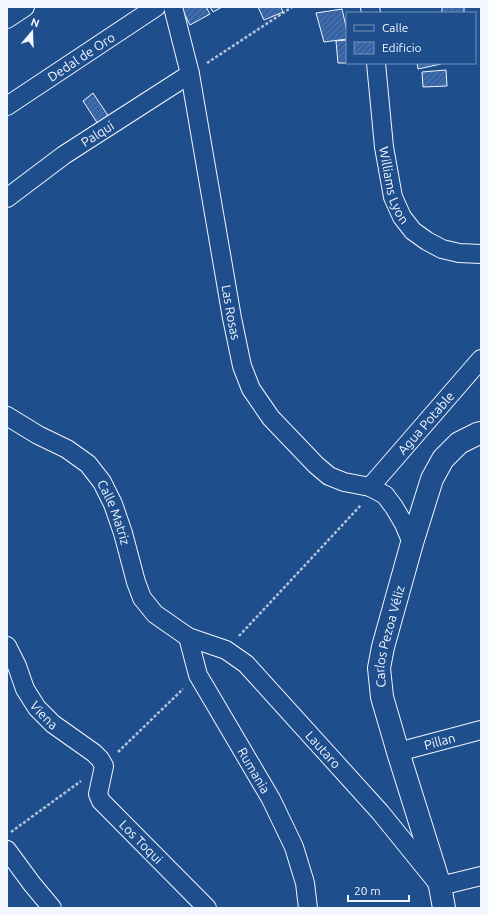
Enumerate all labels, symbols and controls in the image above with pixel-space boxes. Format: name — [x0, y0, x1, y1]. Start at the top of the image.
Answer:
north arrow — [12, 12, 52, 52]
legend — [346, 12, 476, 64]
text: N — [29, 16, 41, 30]
text: Calle — [382, 21, 408, 34]
street label: Dedal de Oro — [45, 29, 117, 84]
text: Edificio — [382, 41, 422, 54]
street label: Palqui — [78, 118, 116, 149]
street label: Williams Lyon — [377, 146, 412, 227]
street label: Las Rosas — [219, 284, 243, 341]
street label: Agua Potable — [395, 389, 457, 457]
street label: Calle Matriz — [95, 477, 133, 546]
street label: Carlos Pezoa Véliz — [372, 584, 407, 688]
street label: Viena — [27, 699, 60, 732]
street label: Lautaro — [303, 728, 344, 771]
street label: Pillan — [422, 730, 457, 752]
street label: Rumania — [235, 745, 273, 796]
street label: Los Toqui — [117, 817, 166, 866]
scale bar — [348, 877, 409, 903]
text: 20 m — [354, 884, 381, 897]

